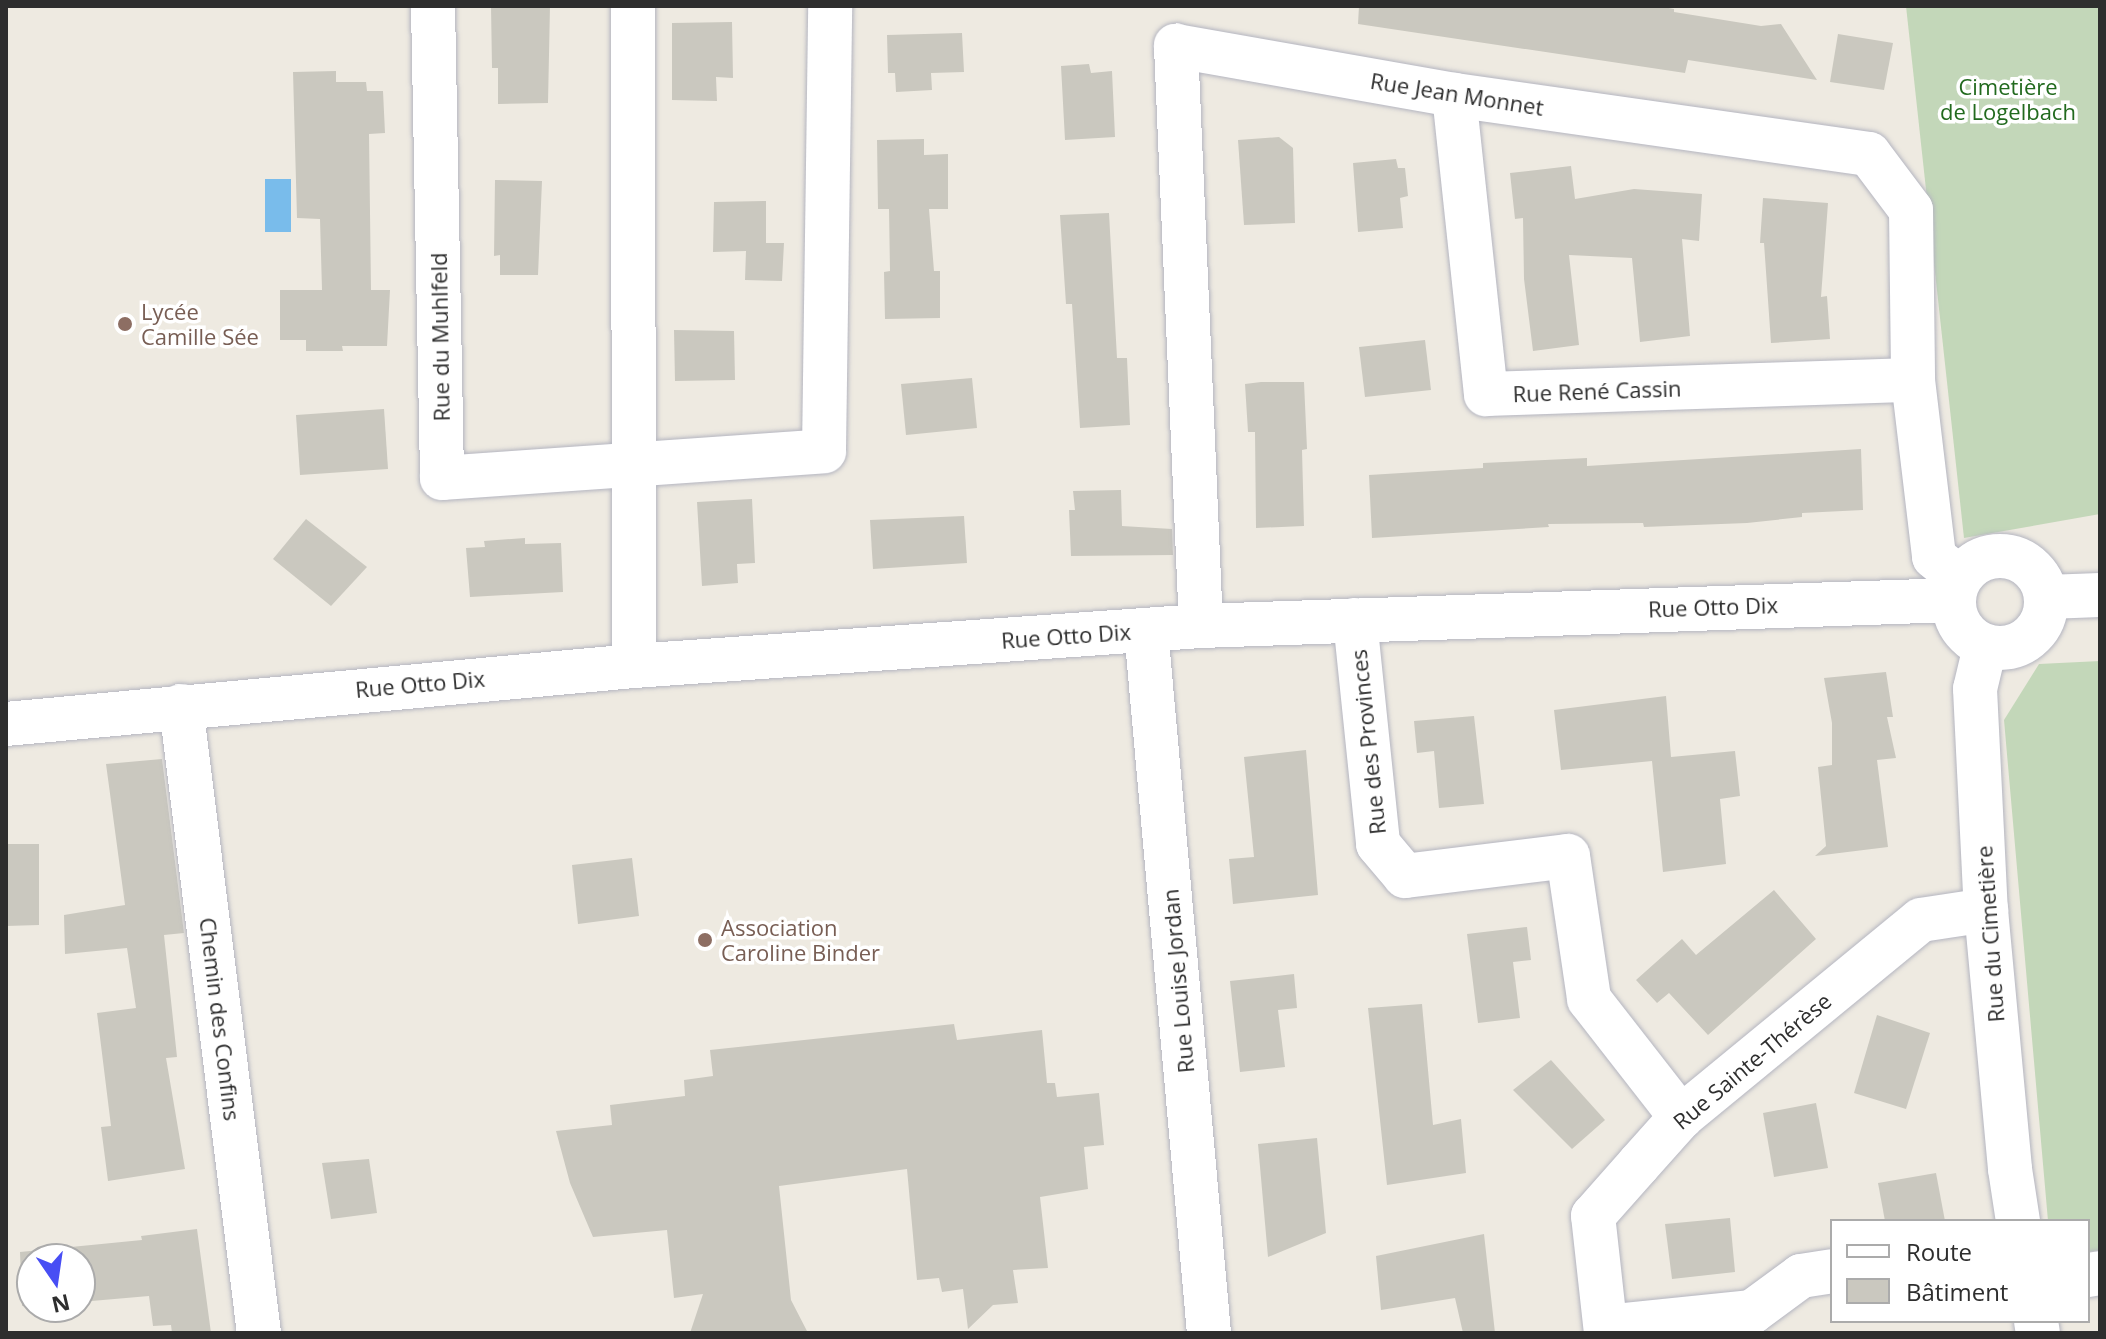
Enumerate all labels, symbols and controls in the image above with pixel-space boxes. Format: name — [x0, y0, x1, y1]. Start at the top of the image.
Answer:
street label: Rue Jean Monnet — [1368, 67, 1546, 121]
park label: Cimetière de Logelbach — [1940, 73, 2076, 124]
street label: Rue du Muhlfeld — [425, 252, 455, 422]
place label: Lycée Camille Sée — [141, 298, 259, 350]
marker: Lycée Camille Sée — [116, 315, 134, 333]
street label: Rue René Cassin — [1512, 375, 1682, 407]
street label: Rue Otto Dix — [1648, 592, 1778, 622]
street label: Rue Otto Dix — [1000, 618, 1132, 654]
street label: Rue des Provinces — [1345, 648, 1391, 836]
street label: Rue Otto Dix — [354, 665, 486, 703]
street label: Rue du Cimetière — [1971, 845, 2009, 1023]
street label: Rue Louise Jordan — [1157, 888, 1199, 1074]
place label: Association Caroline Binder — [721, 914, 880, 966]
street label: Chemin des Confins — [194, 916, 246, 1122]
marker: Association Caroline Binder — [696, 931, 714, 949]
street label: Rue Sainte-Thérèse — [1668, 987, 1836, 1135]
legend — [1830, 1219, 2090, 1323]
text: Route — [1906, 1235, 1972, 1268]
north arrow — [16, 1243, 96, 1323]
text: Bâtiment — [1906, 1275, 2008, 1308]
text: N — [49, 1288, 73, 1321]

